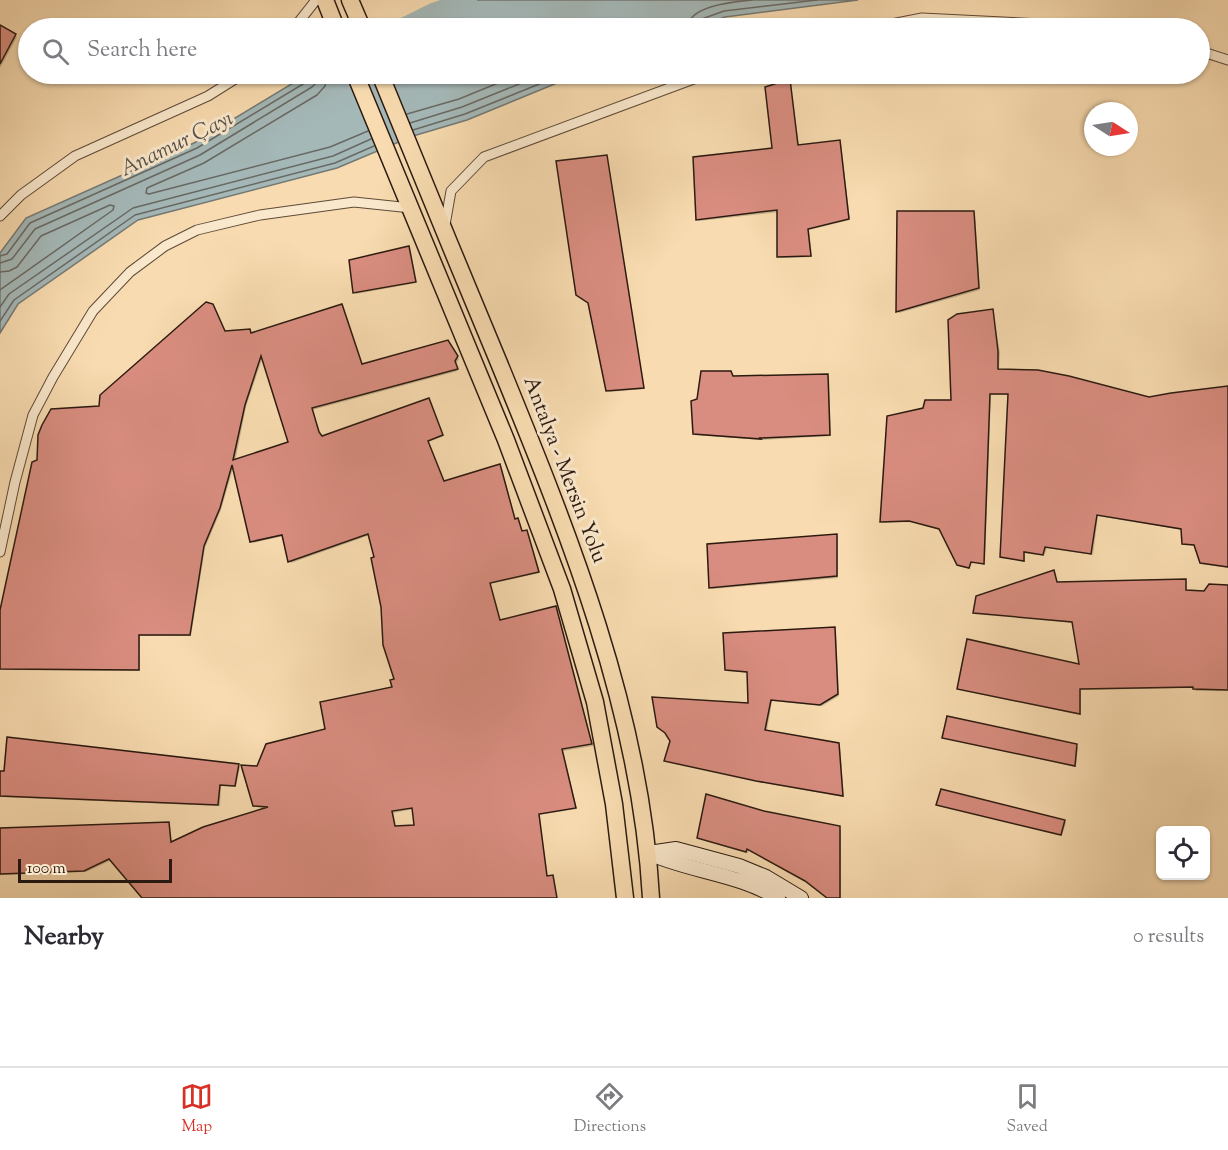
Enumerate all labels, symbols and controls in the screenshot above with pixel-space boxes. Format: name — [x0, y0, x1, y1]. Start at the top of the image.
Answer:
search box — [18, 18, 1210, 84]
icon: search — [39, 35, 72, 68]
text: Search here — [87, 35, 197, 67]
north arrow — [1084, 102, 1138, 156]
water label: Anamur Çayı — [115, 104, 239, 186]
street label: Antalya - Mersin Yolu — [515, 372, 613, 568]
map controls — [1156, 826, 1210, 880]
button: locate — [1156, 826, 1210, 880]
scale bar — [18, 856, 172, 884]
text: 100 m — [27, 858, 66, 881]
text: Nearby — [24, 919, 104, 956]
text: 0 results — [1133, 923, 1204, 952]
tab: Map — [180, 1080, 213, 1139]
tab: Directions — [574, 1080, 646, 1139]
tab: Saved — [1007, 1080, 1048, 1139]

